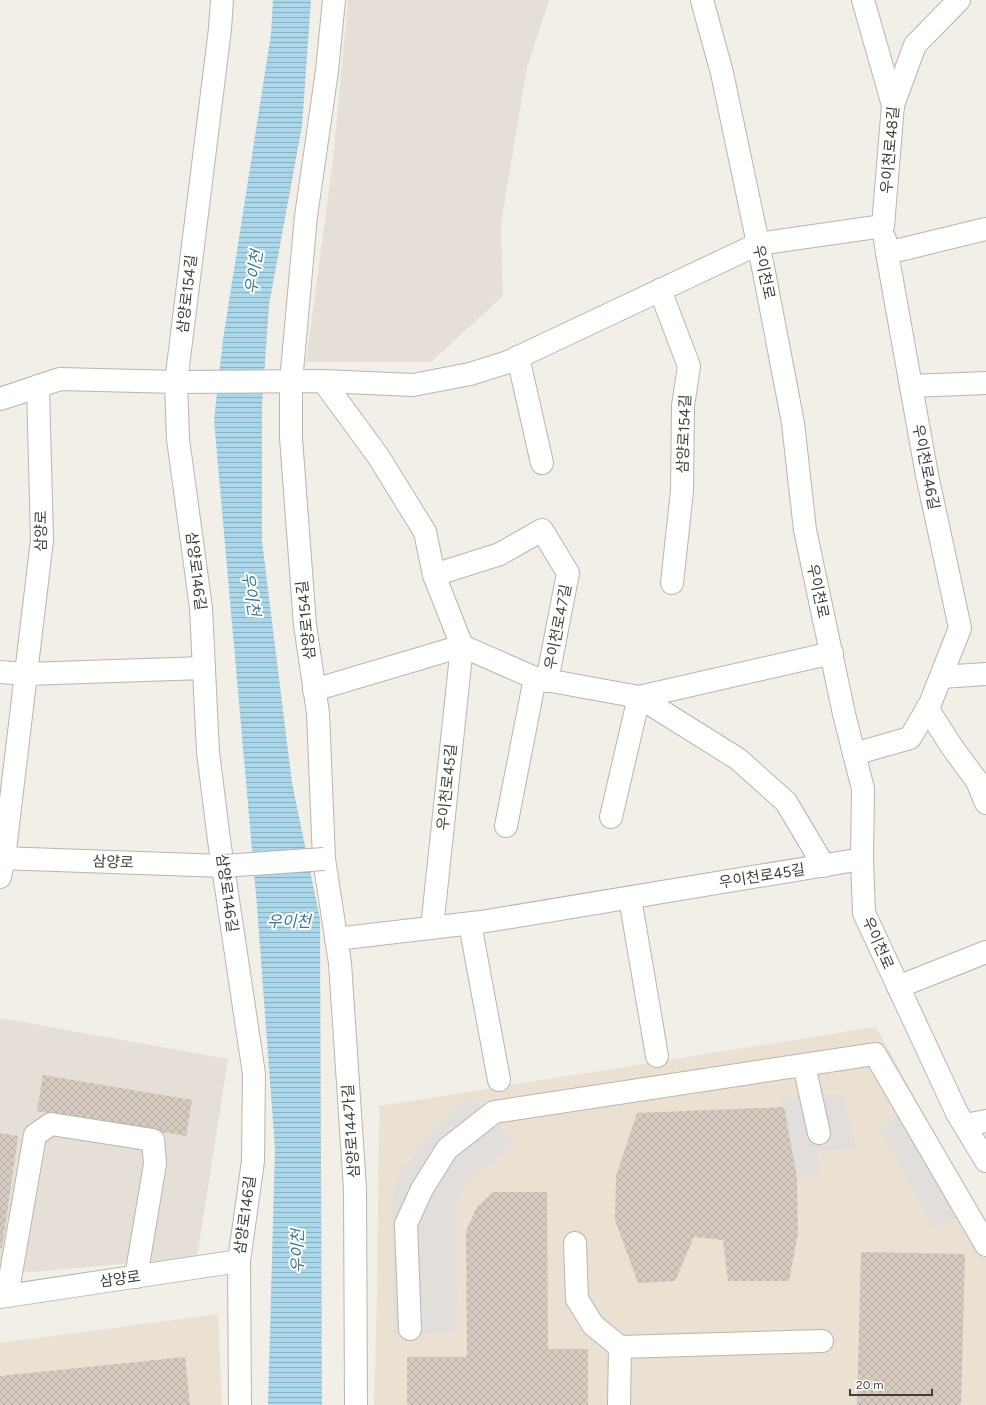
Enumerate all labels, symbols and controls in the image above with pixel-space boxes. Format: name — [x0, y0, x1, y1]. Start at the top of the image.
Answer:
street label: 우이천로48길 — [877, 106, 903, 194]
street label: 우이천로 — [749, 243, 779, 301]
water label: 우이천 — [242, 247, 267, 295]
street label: 삼양로154길 — [173, 254, 201, 334]
street label: 삼양로154길 — [674, 394, 694, 474]
street label: 우이천로46길 — [909, 423, 943, 511]
street label: 삼양로 — [32, 510, 50, 552]
street label: 삼양로146길 — [182, 531, 210, 611]
street label: 우이천로 — [803, 562, 833, 620]
water label: 우이천 — [238, 571, 264, 620]
street label: 삼양로154길 — [293, 580, 319, 660]
street label: 우이천로47길 — [541, 583, 575, 671]
street label: 우이천로45길 — [434, 743, 460, 831]
street label: 삼양로 — [92, 852, 134, 872]
street label: 삼양로146길 — [213, 853, 241, 933]
street label: 우이천로45길 — [718, 860, 806, 892]
water label: 우이천 — [267, 912, 313, 931]
street label: 우이천로 — [859, 914, 897, 972]
street label: 삼양로144가길 — [339, 1084, 363, 1178]
street label: 삼양로146길 — [231, 1175, 259, 1255]
water label: 우이천 — [288, 1227, 307, 1273]
street label: 삼양로 — [98, 1267, 142, 1291]
scale bar — [850, 1371, 932, 1397]
text: 20 m — [856, 1378, 884, 1392]

